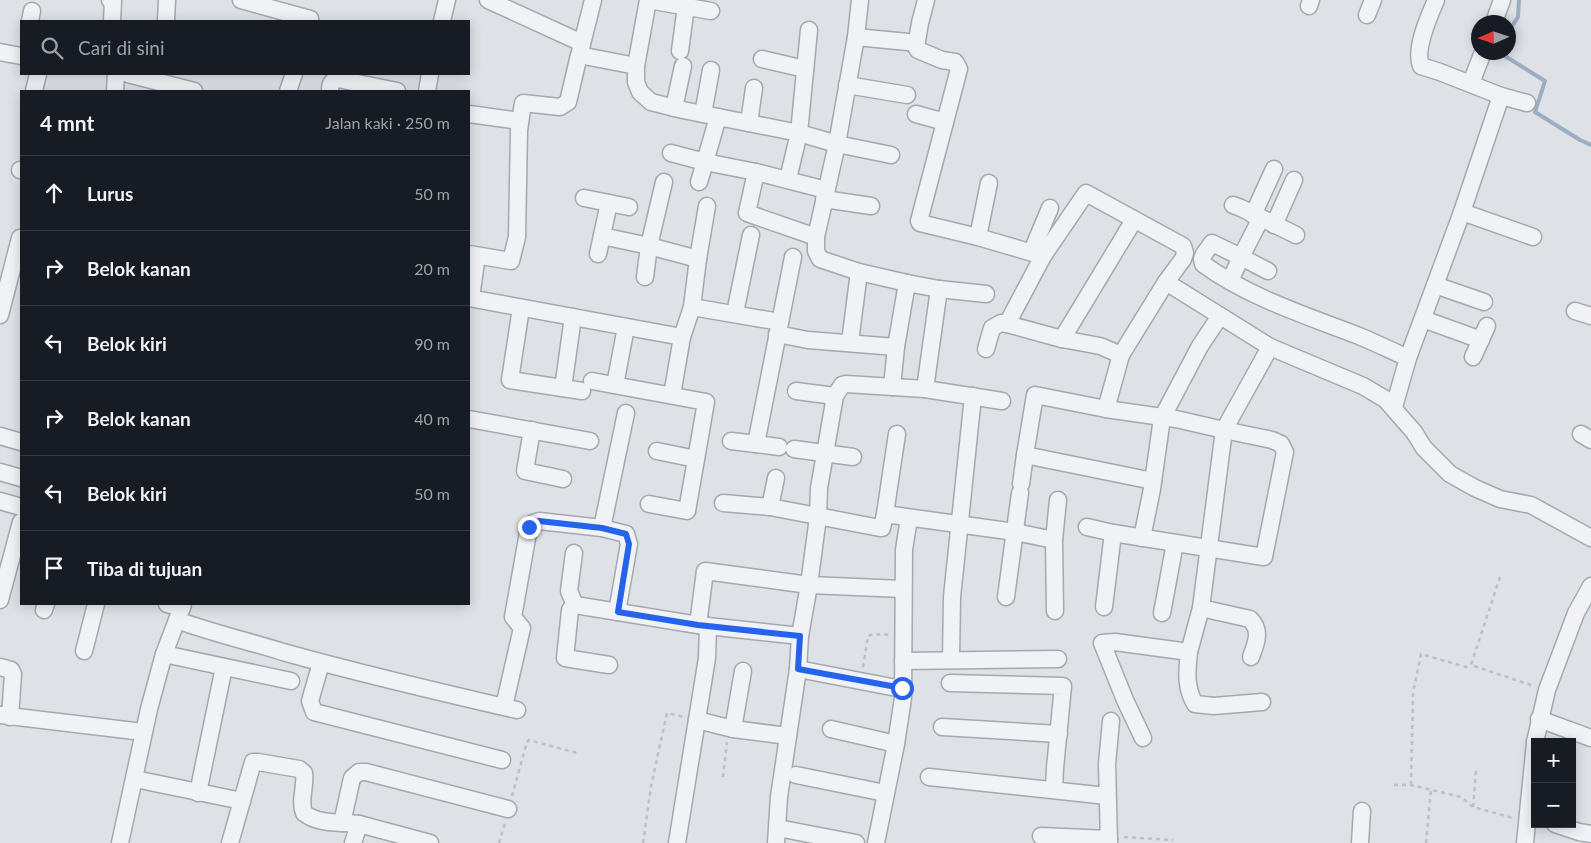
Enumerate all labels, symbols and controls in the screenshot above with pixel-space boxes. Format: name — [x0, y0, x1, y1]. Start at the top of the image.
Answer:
north arrow — [1471, 15, 1516, 60]
search box — [20, 20, 470, 75]
icon: search — [38, 34, 66, 62]
text: Cari di sini — [78, 36, 165, 59]
text: 4 mnt — [40, 110, 94, 135]
text: Jalan kaki · 250 m — [325, 113, 450, 132]
icon: ahead — [40, 179, 68, 207]
text: Lurus — [87, 182, 133, 205]
text: 50 m — [414, 184, 450, 203]
icon: right — [40, 254, 68, 282]
text: Belok kanan — [87, 257, 191, 280]
text: 20 m — [414, 259, 450, 278]
icon: left — [40, 329, 68, 357]
text: Belok kiri — [87, 332, 167, 355]
text: 90 m — [414, 334, 450, 353]
icon: right — [40, 404, 68, 432]
text: Belok kanan — [87, 407, 191, 430]
text: 40 m — [414, 409, 450, 428]
icon: left — [40, 479, 68, 507]
text: Belok kiri — [87, 482, 167, 505]
text: 50 m — [414, 484, 450, 503]
route end — [518, 516, 541, 539]
icon: arrive — [40, 554, 68, 582]
text: Tiba di tujuan — [87, 557, 202, 580]
route start — [891, 677, 914, 700]
map controls — [1531, 738, 1576, 828]
button: + — [1531, 738, 1576, 783]
button: − — [1531, 783, 1576, 828]

